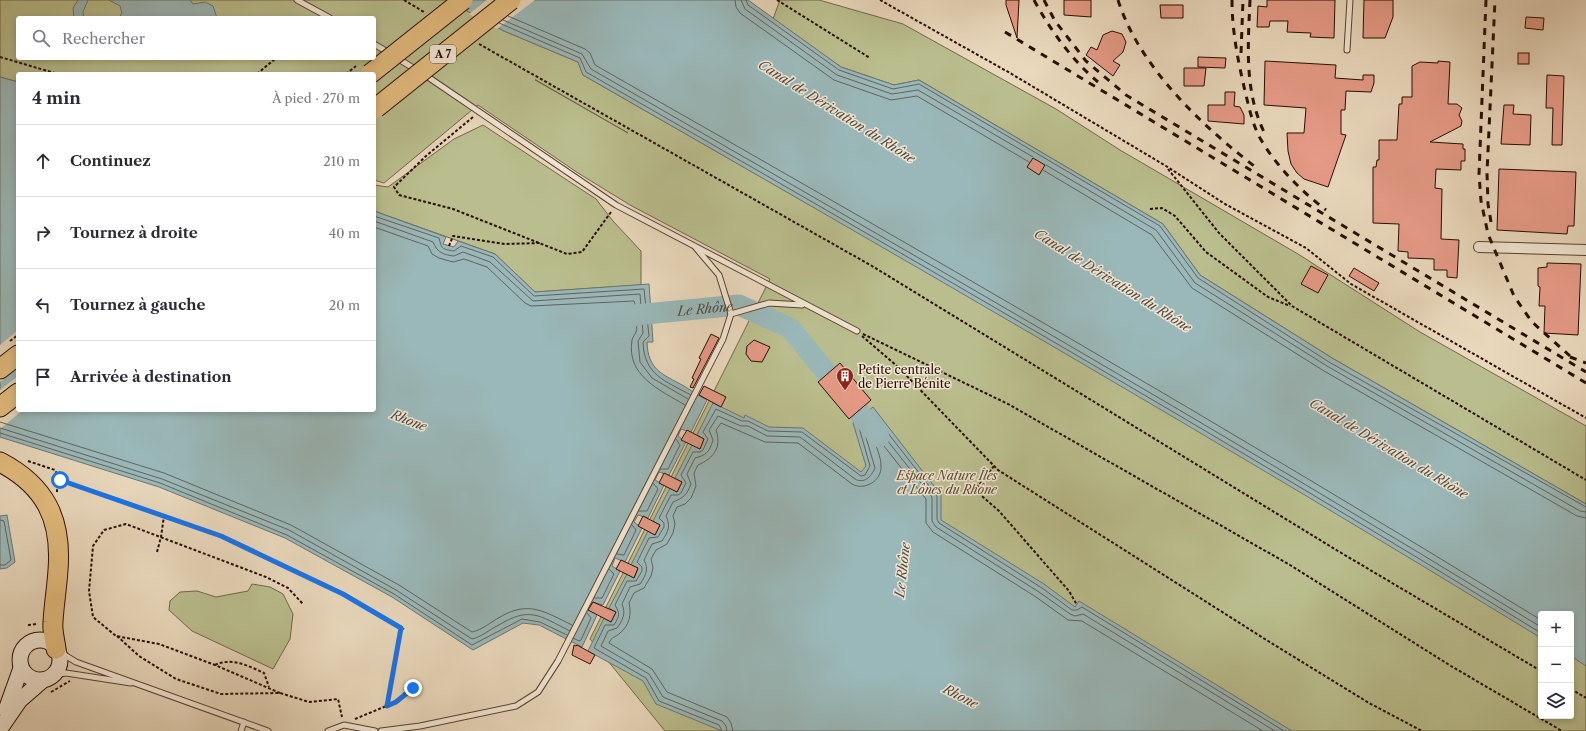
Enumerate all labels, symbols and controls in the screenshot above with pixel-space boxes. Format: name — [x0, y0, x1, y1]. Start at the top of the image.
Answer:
search box — [16, 16, 376, 60]
icon: search — [30, 27, 52, 49]
text: Rechercher — [62, 29, 145, 48]
road number: A 7 — [430, 45, 456, 63]
water label: Canal de Dérivation du Rhône — [756, 56, 919, 166]
text: 4 min — [32, 88, 81, 108]
text: À pied · 270 m — [272, 90, 360, 106]
icon: ahead — [32, 150, 54, 172]
text: Continuez — [70, 151, 151, 170]
text: 210 m — [323, 153, 360, 169]
icon: right — [32, 222, 54, 244]
text: Tournez à droite — [70, 223, 198, 242]
text: 40 m — [329, 225, 360, 241]
water label: Canal de Dérivation du Rhône — [1032, 225, 1195, 335]
icon: left — [32, 294, 54, 316]
text: Tournez à gauche — [70, 295, 206, 314]
text: 20 m — [329, 297, 360, 313]
water label: Le Rhône — [676, 298, 734, 319]
place label: Petite centrale de Pierre Bénite — [858, 362, 951, 391]
icon: arrive — [32, 366, 54, 388]
building icon: Petite centrale de Pierre Bénite — [835, 366, 855, 391]
text: Arrivée à destination — [70, 367, 232, 386]
water label: Canal de Dérivation du Rhône — [1307, 394, 1472, 502]
water label: Rhone — [388, 406, 430, 434]
park label: Espace Nature Îles et Lônes du Rhône — [895, 467, 998, 497]
route start — [51, 471, 69, 489]
water label: Le Rhône — [891, 541, 913, 599]
map controls — [1538, 611, 1574, 719]
button: + — [1538, 611, 1574, 647]
button: − — [1538, 647, 1574, 683]
route end — [404, 679, 422, 697]
water label: Rhone — [940, 680, 982, 712]
button: layers — [1538, 683, 1574, 719]

